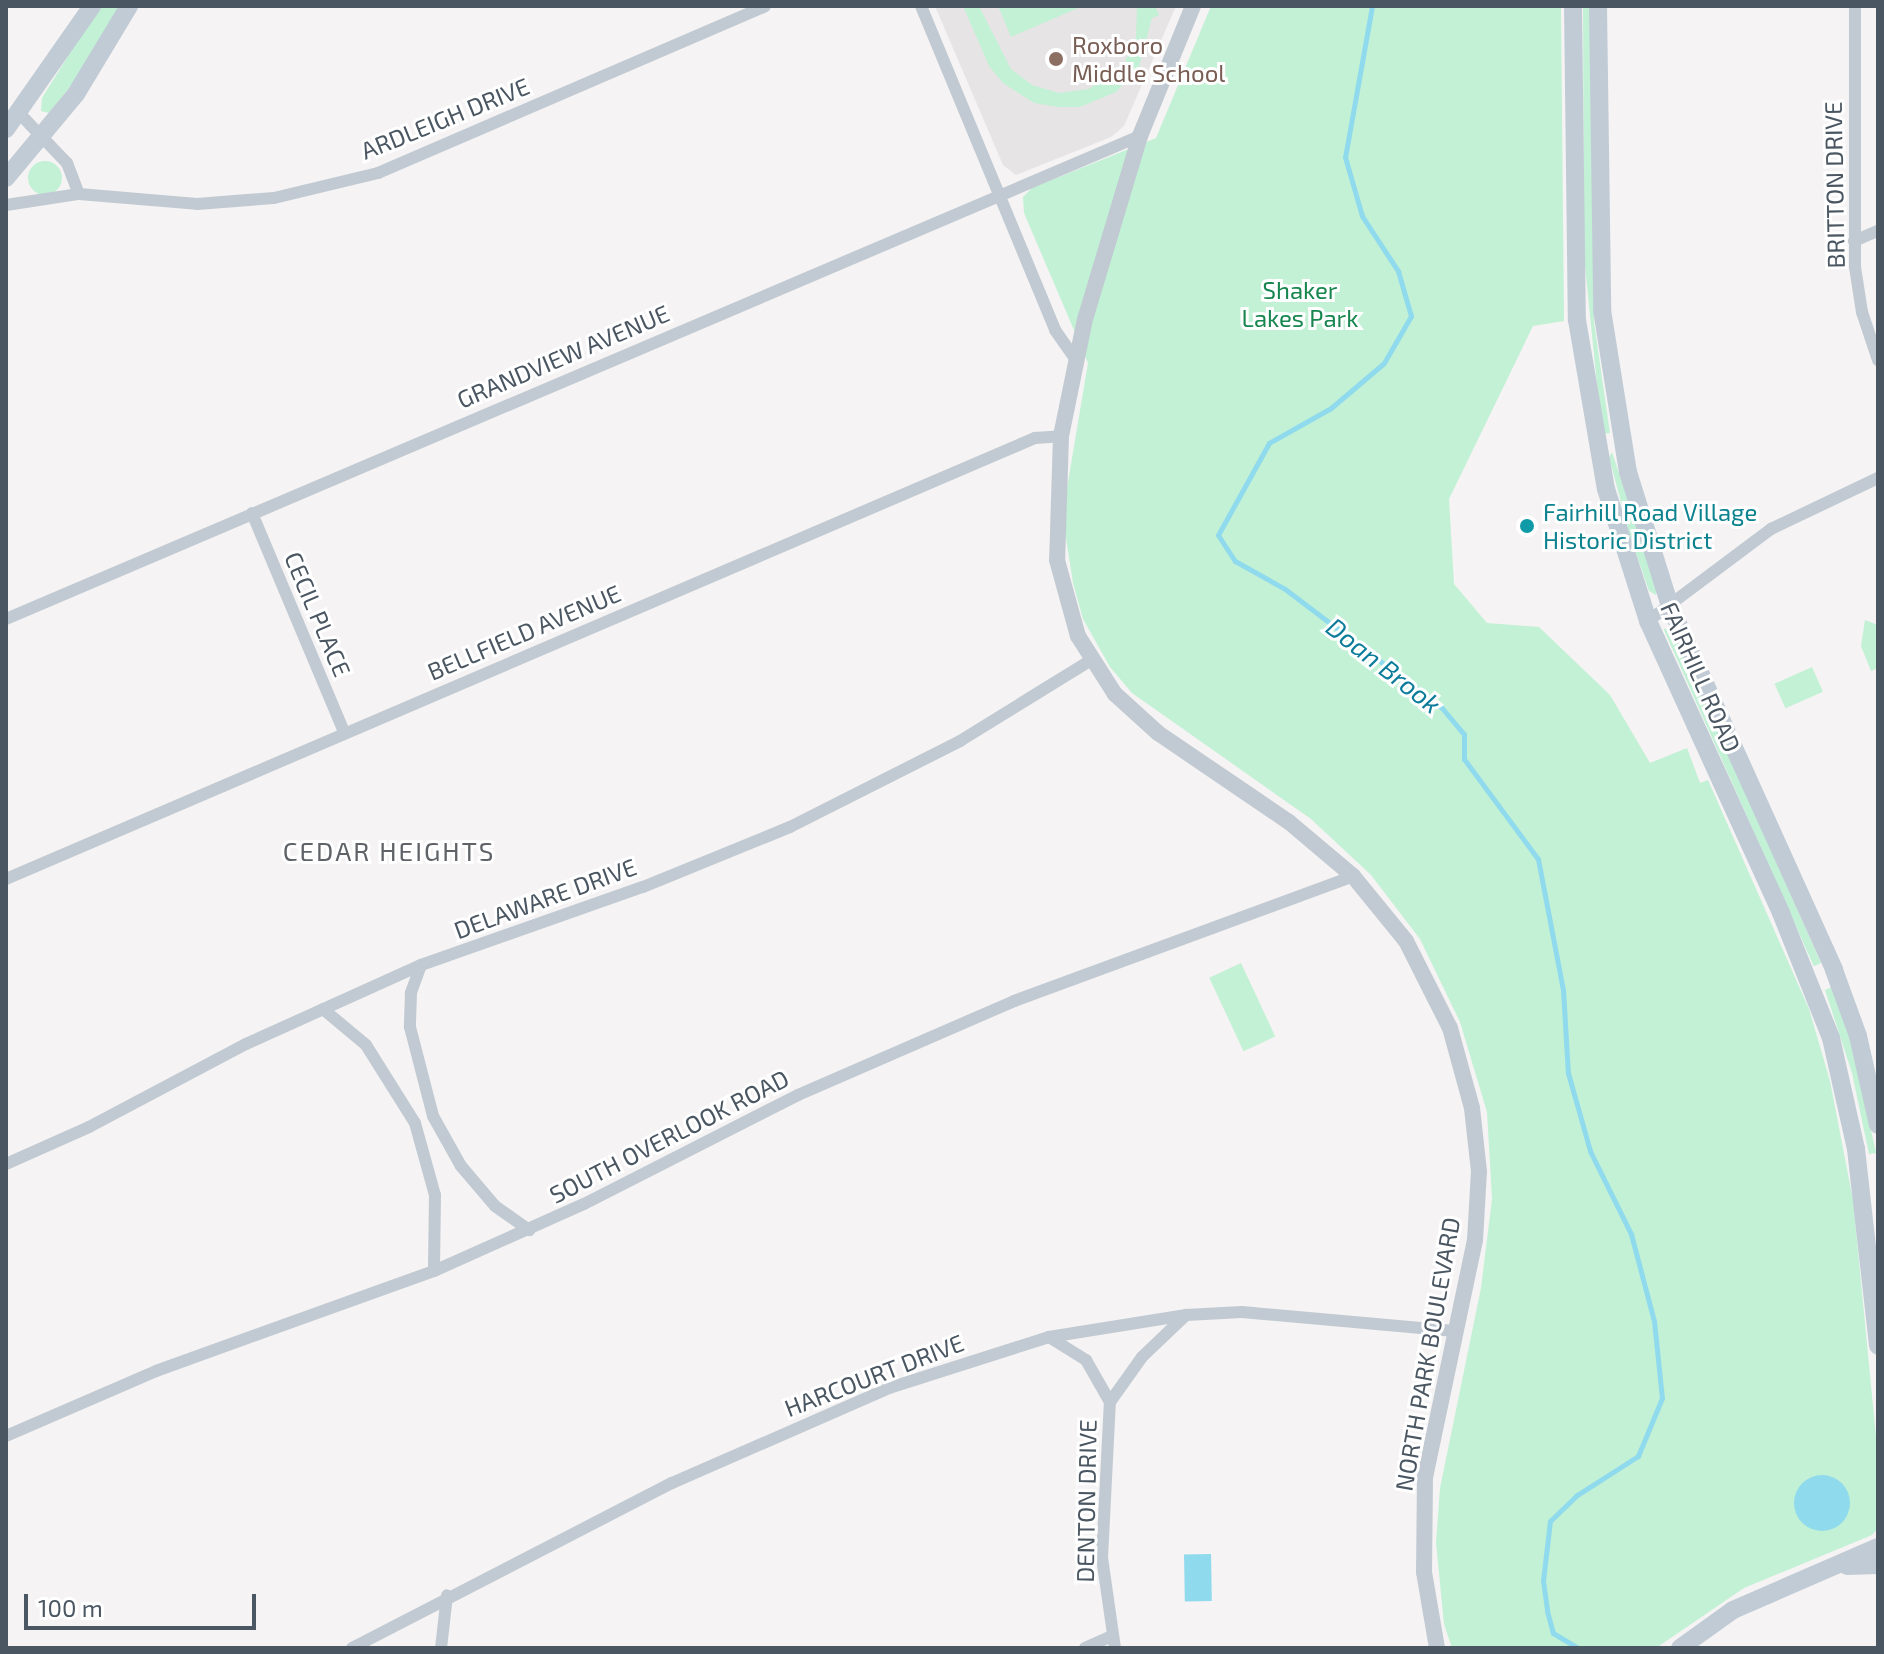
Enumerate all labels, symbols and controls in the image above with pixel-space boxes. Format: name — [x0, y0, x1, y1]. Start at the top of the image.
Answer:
place label: Roxboro Middle School — [1072, 31, 1225, 87]
marker: Roxboro Middle School — [1047, 50, 1065, 68]
street label: ARDLEIGH DRIVE — [356, 71, 534, 165]
street label: BRITTON DRIVE — [1818, 101, 1850, 269]
park label: Shaker Lakes Park — [1242, 276, 1358, 332]
street label: GRANDVIEW AVENUE — [452, 298, 674, 414]
place label: Fairhill Road Village Historic District — [1543, 498, 1758, 554]
marker: Fairhill Road Village Historic District — [1518, 517, 1536, 535]
street label: CECIL PLACE — [279, 547, 357, 681]
street label: BELLFIELD AVENUE — [423, 578, 625, 686]
street label: FAIRHILL ROAD — [1655, 597, 1747, 757]
water label: Doan Brook — [1321, 611, 1447, 719]
district label: CEDAR HEIGHTS — [283, 835, 495, 867]
street label: DELAWARE DRIVE — [450, 852, 640, 944]
street label: SOUTH OVERLOOK ROAD — [545, 1063, 793, 1209]
street label: NORTH PARK BOULEVARD — [1389, 1215, 1465, 1493]
street label: HARCOURT DRIVE — [780, 1327, 968, 1423]
street label: DENTON DRIVE — [1070, 1419, 1102, 1583]
scale bar — [28, 1578, 260, 1628]
text: 100 m — [38, 1593, 103, 1622]

